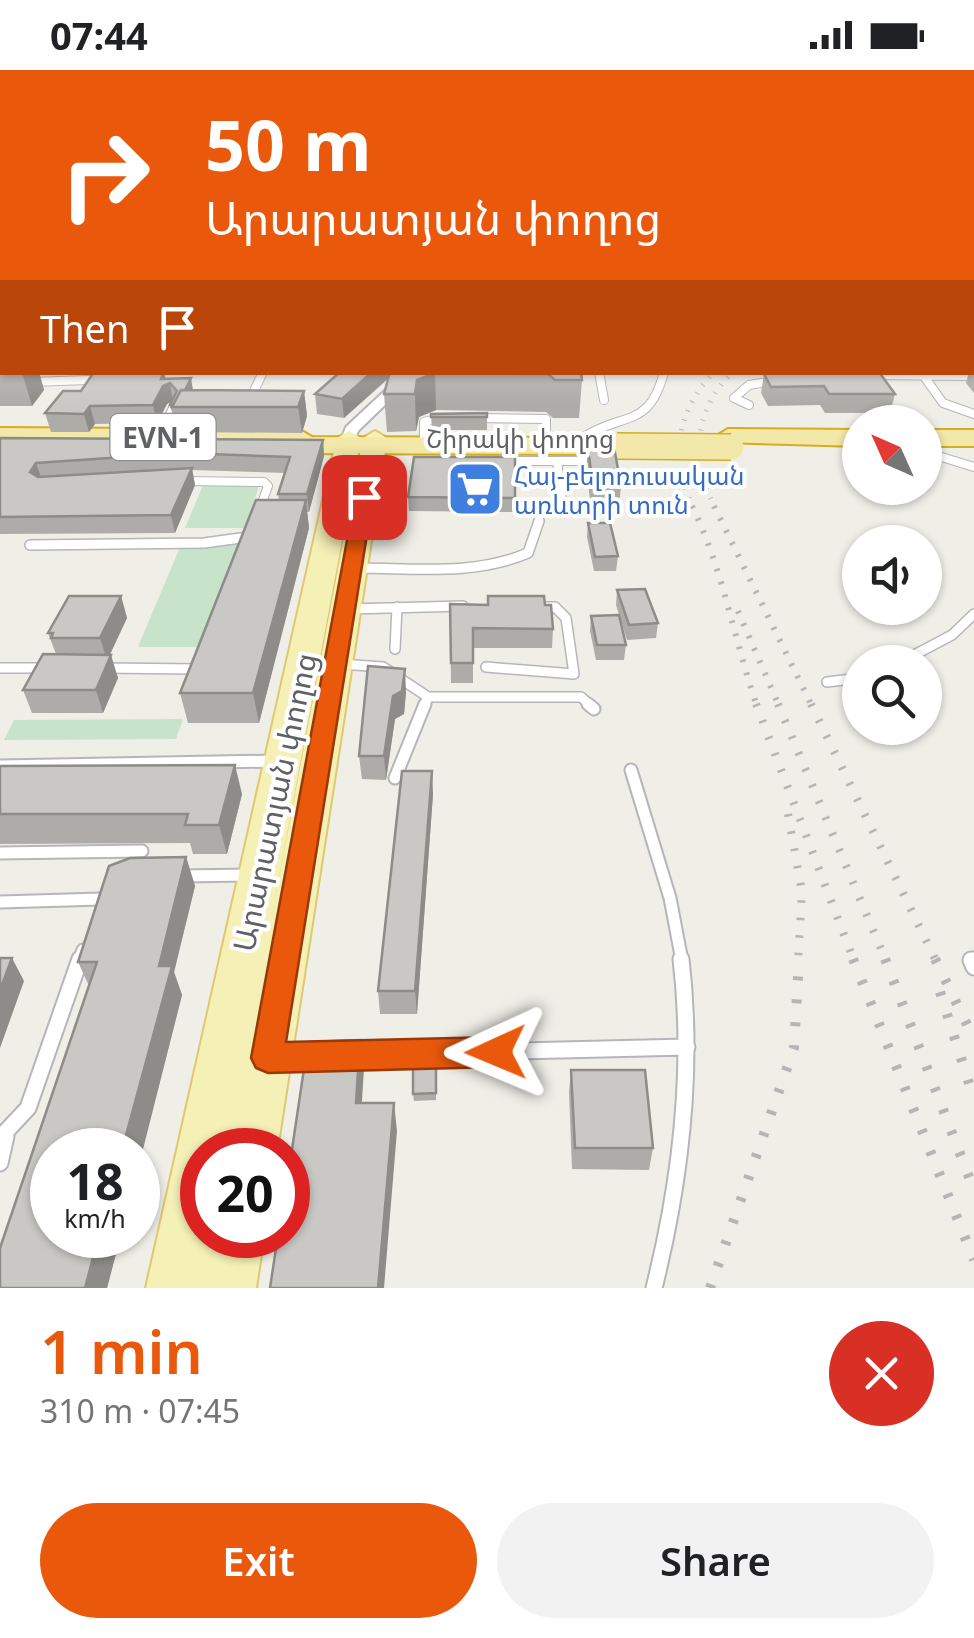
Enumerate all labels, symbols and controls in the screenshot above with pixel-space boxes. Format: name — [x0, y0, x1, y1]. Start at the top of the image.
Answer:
text: 07:44 — [50, 9, 148, 61]
text: 50 m — [205, 96, 372, 192]
icon: right — [40, 110, 170, 240]
text: Արարատյան փողոց — [205, 187, 661, 248]
icon: arrive — [150, 300, 205, 355]
text: Then — [40, 302, 130, 354]
north arrow — [842, 405, 942, 505]
map controls — [842, 405, 942, 745]
road number: EVN-1 — [110, 414, 216, 460]
street label: Շիրակի փողոց — [426, 421, 614, 455]
pin — [322, 455, 407, 540]
place label: Հայ-բելոռուսական առևտրի տուն — [514, 458, 744, 521]
supermarket icon: Հայ-բելոռուսական առևտրի տուն — [445, 459, 505, 519]
icon: arrive — [337, 470, 392, 525]
button: sound — [842, 525, 942, 625]
button: search — [842, 645, 942, 745]
street label: Արարատյան փողոց — [222, 649, 326, 955]
position arrow — [444, 1000, 548, 1104]
speed limit sign: 20 — [180, 1128, 310, 1258]
text: 18 — [66, 1147, 124, 1215]
text: km/h — [64, 1201, 126, 1235]
text: 1 min — [40, 1310, 203, 1392]
button: close — [829, 1321, 934, 1426]
text: 310 m · 07:45 — [40, 1389, 240, 1432]
button: Exit — [40, 1503, 477, 1618]
button: Share — [497, 1503, 934, 1618]

